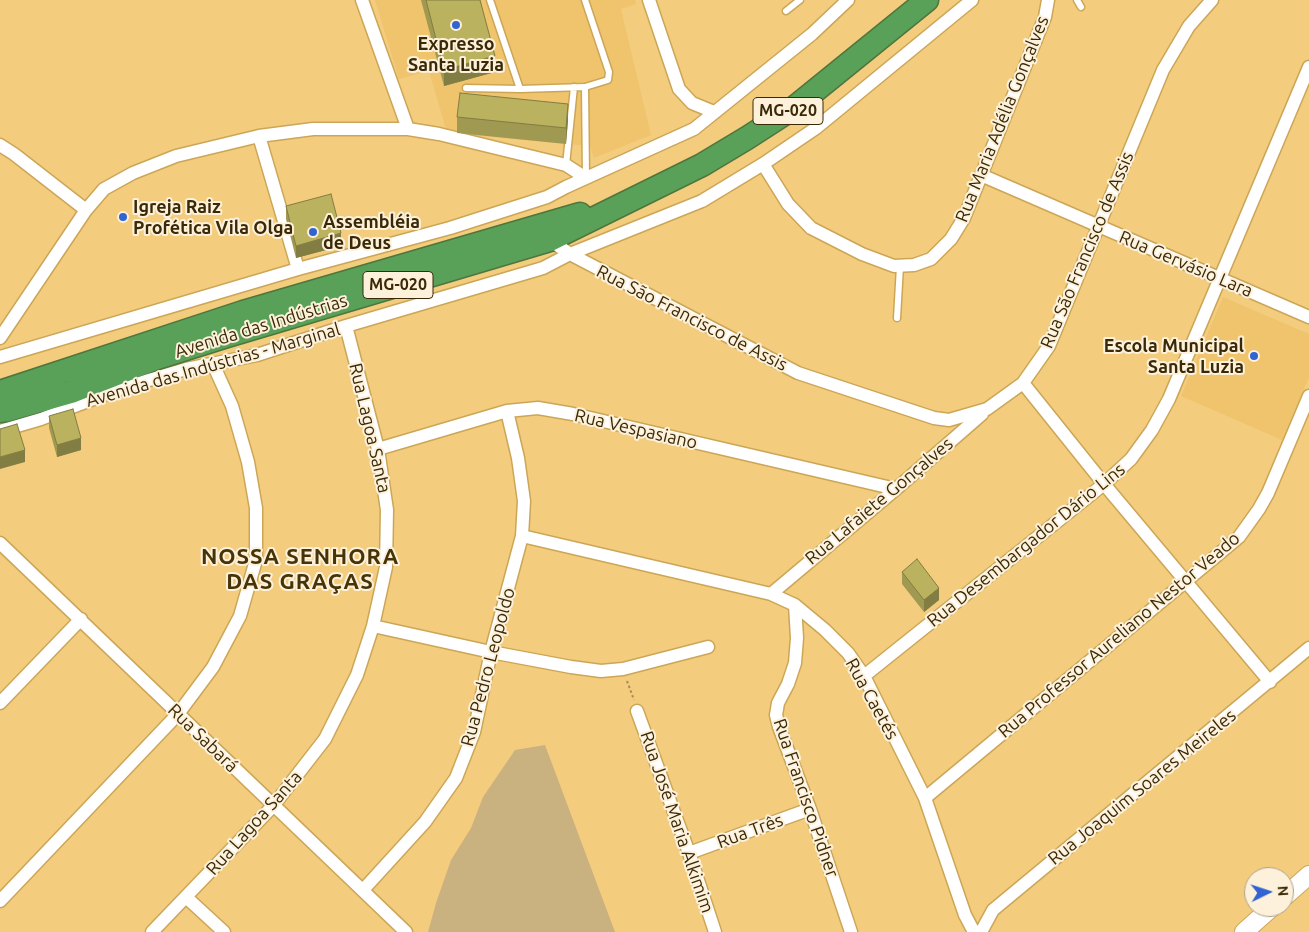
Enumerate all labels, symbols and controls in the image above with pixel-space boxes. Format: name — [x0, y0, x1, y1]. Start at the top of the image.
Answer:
street label: Rua Maria Adélia Gonçalves — [951, 13, 1053, 225]
marker: Expresso Santa Luzia — [450, 19, 462, 31]
place label: Expresso Santa Luzia — [408, 33, 504, 76]
road number: MG-020 — [753, 98, 823, 124]
street label: Rua São Francisco de Assis — [1036, 148, 1138, 352]
place label: Igreja Raiz Profética Vila Olga — [133, 196, 293, 238]
marker: Igreja Raiz Profética Vila Olga — [117, 211, 129, 223]
place label: Assembléia de Deus — [323, 211, 420, 253]
marker: Assembléia de Deus — [307, 226, 319, 238]
street label: Rua Gervásio Lara — [1116, 226, 1256, 302]
street label: Rua São Francisco de Assis — [593, 260, 791, 376]
road number: MG-020 — [363, 272, 433, 298]
street label: Avenida das Indústrias — [172, 289, 350, 363]
street label: Avenida das Indústrias - Marginal — [83, 318, 343, 412]
place label: Escola Municipal Santa Luzia — [1104, 335, 1244, 378]
marker: Escola Municipal Santa Luzia — [1248, 350, 1260, 362]
street label: Rua Lagoa Santa — [345, 361, 395, 495]
street label: Rua Vespasiano — [572, 404, 700, 454]
street label: Rua Lafaiete Gonçalves — [801, 433, 957, 569]
street label: Rua Desembargador Dário Lins — [923, 458, 1129, 632]
street label: Rua Professor Aureliano Nestor Veado — [994, 527, 1244, 743]
district label: NOSSA SENHORA DAS GRAÇAS — [199, 544, 401, 596]
street label: Rua Pedro Leopoldo — [456, 585, 520, 749]
street label: Rua Caetés — [841, 654, 903, 744]
street label: Rua Sabará — [163, 699, 243, 777]
street label: Rua Joaquim Soares Meireles — [1044, 705, 1240, 869]
street label: Rua Francisco Pidner — [769, 716, 843, 880]
street label: Rua José Maria Alkimim — [636, 728, 718, 916]
street label: Rua Lagoa Santa — [202, 766, 306, 880]
street label: Rua Três — [714, 809, 786, 853]
north arrow — [1244, 867, 1294, 917]
text: N — [1275, 885, 1291, 897]

